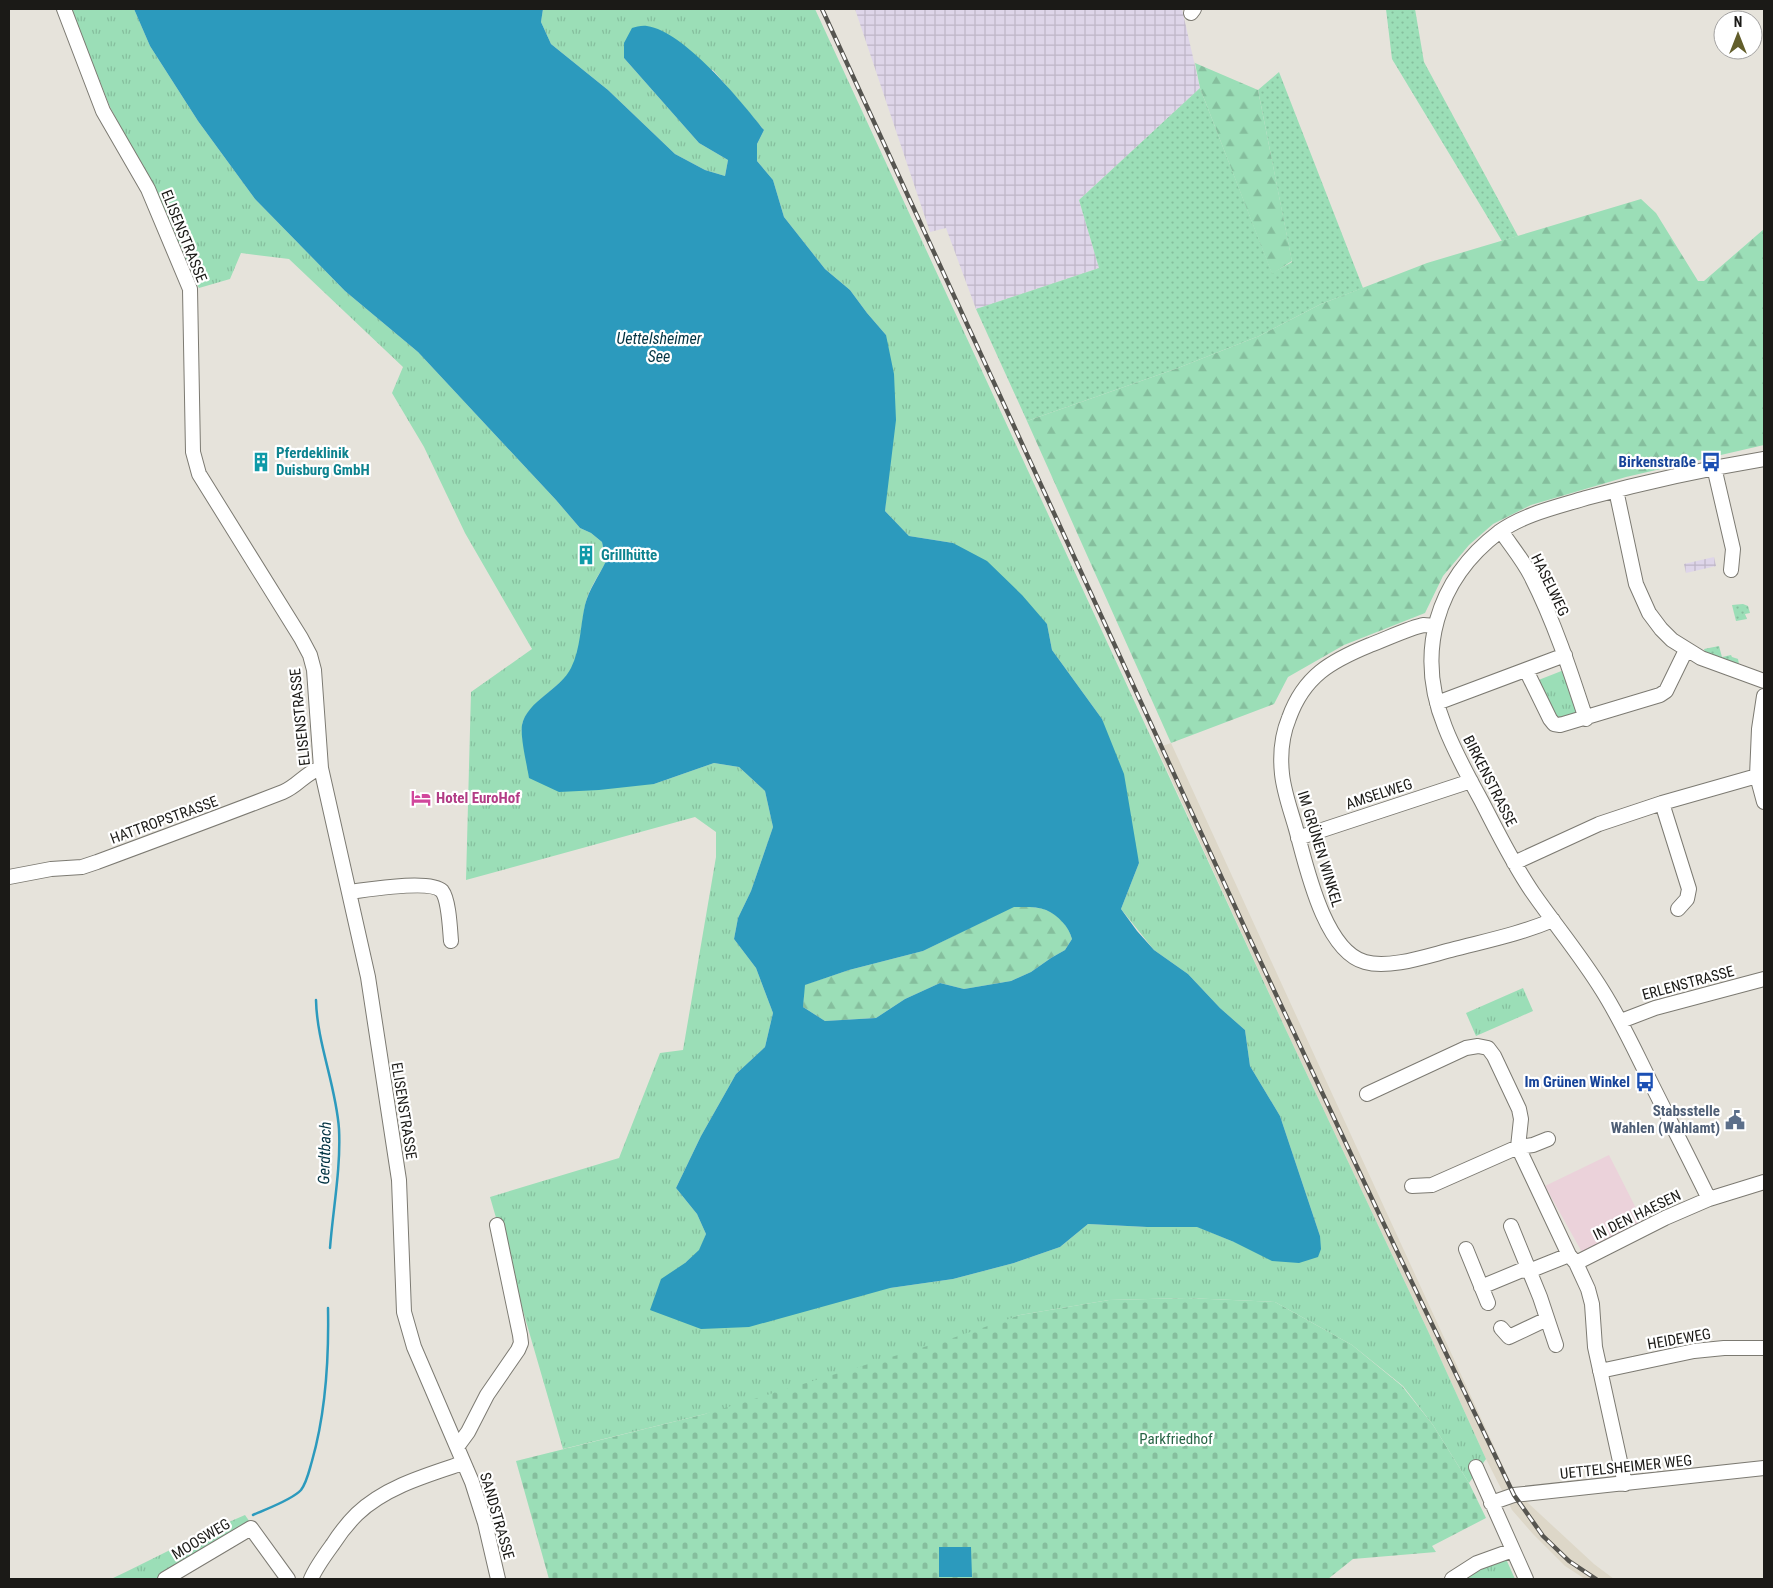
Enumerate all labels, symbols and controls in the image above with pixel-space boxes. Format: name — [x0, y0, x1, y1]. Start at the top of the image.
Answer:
north arrow — [1713, 10, 1763, 60]
text: N — [1734, 14, 1742, 30]
street label: ELISENSTRASSE — [157, 187, 211, 285]
water label: Uettelsheimer See — [616, 329, 703, 366]
place label: Pferdeklinik Duisburg GmbH — [276, 444, 370, 479]
building icon: Pferdeklinik Duisburg GmbH — [250, 451, 272, 473]
bus stop icon: Birkenstraße — [1700, 451, 1722, 473]
place label: Birkenstraße — [1618, 453, 1696, 471]
building icon: Grillhütte — [575, 544, 597, 566]
place label: Grillhütte — [601, 546, 657, 564]
street label: HASELWEG — [1527, 551, 1573, 619]
street label: ELISENSTRASSE — [286, 667, 314, 767]
street label: BIRKENSTRASSE — [1459, 732, 1521, 830]
street label: AMSELWEG — [1343, 775, 1415, 813]
hotel icon: Hotel EuroHof — [410, 787, 432, 809]
place label: Hotel EuroHof — [436, 789, 520, 807]
street label: IM GRÜNEN WINKEL — [1294, 789, 1346, 909]
street label: HATTROPSTRASSE — [108, 792, 220, 848]
street label: ERLENSTRASSE — [1640, 962, 1736, 1004]
street label: ELISENSTRASSE — [387, 1061, 421, 1161]
bus stop icon: Im Grünen Winkel — [1634, 1071, 1656, 1093]
place label: Im Grünen Winkel — [1524, 1073, 1630, 1091]
place label: Stabsstelle Wahlen (Wahlamt) — [1611, 1102, 1720, 1137]
public building icon: Stabsstelle Wahlen (Wahlamt) — [1724, 1109, 1746, 1131]
water label: Gerdtbach — [314, 1121, 335, 1185]
street label: IN DEN HAESEN — [1590, 1186, 1684, 1244]
street label: HEIDEWEG — [1646, 1325, 1712, 1353]
park label: Parkfriedhof — [1139, 1430, 1213, 1448]
street label: UETTELSHEIMER WEG — [1559, 1451, 1693, 1483]
street label: SANDSTRASSE — [476, 1471, 518, 1561]
street label: MOOSWEG — [169, 1515, 233, 1563]

